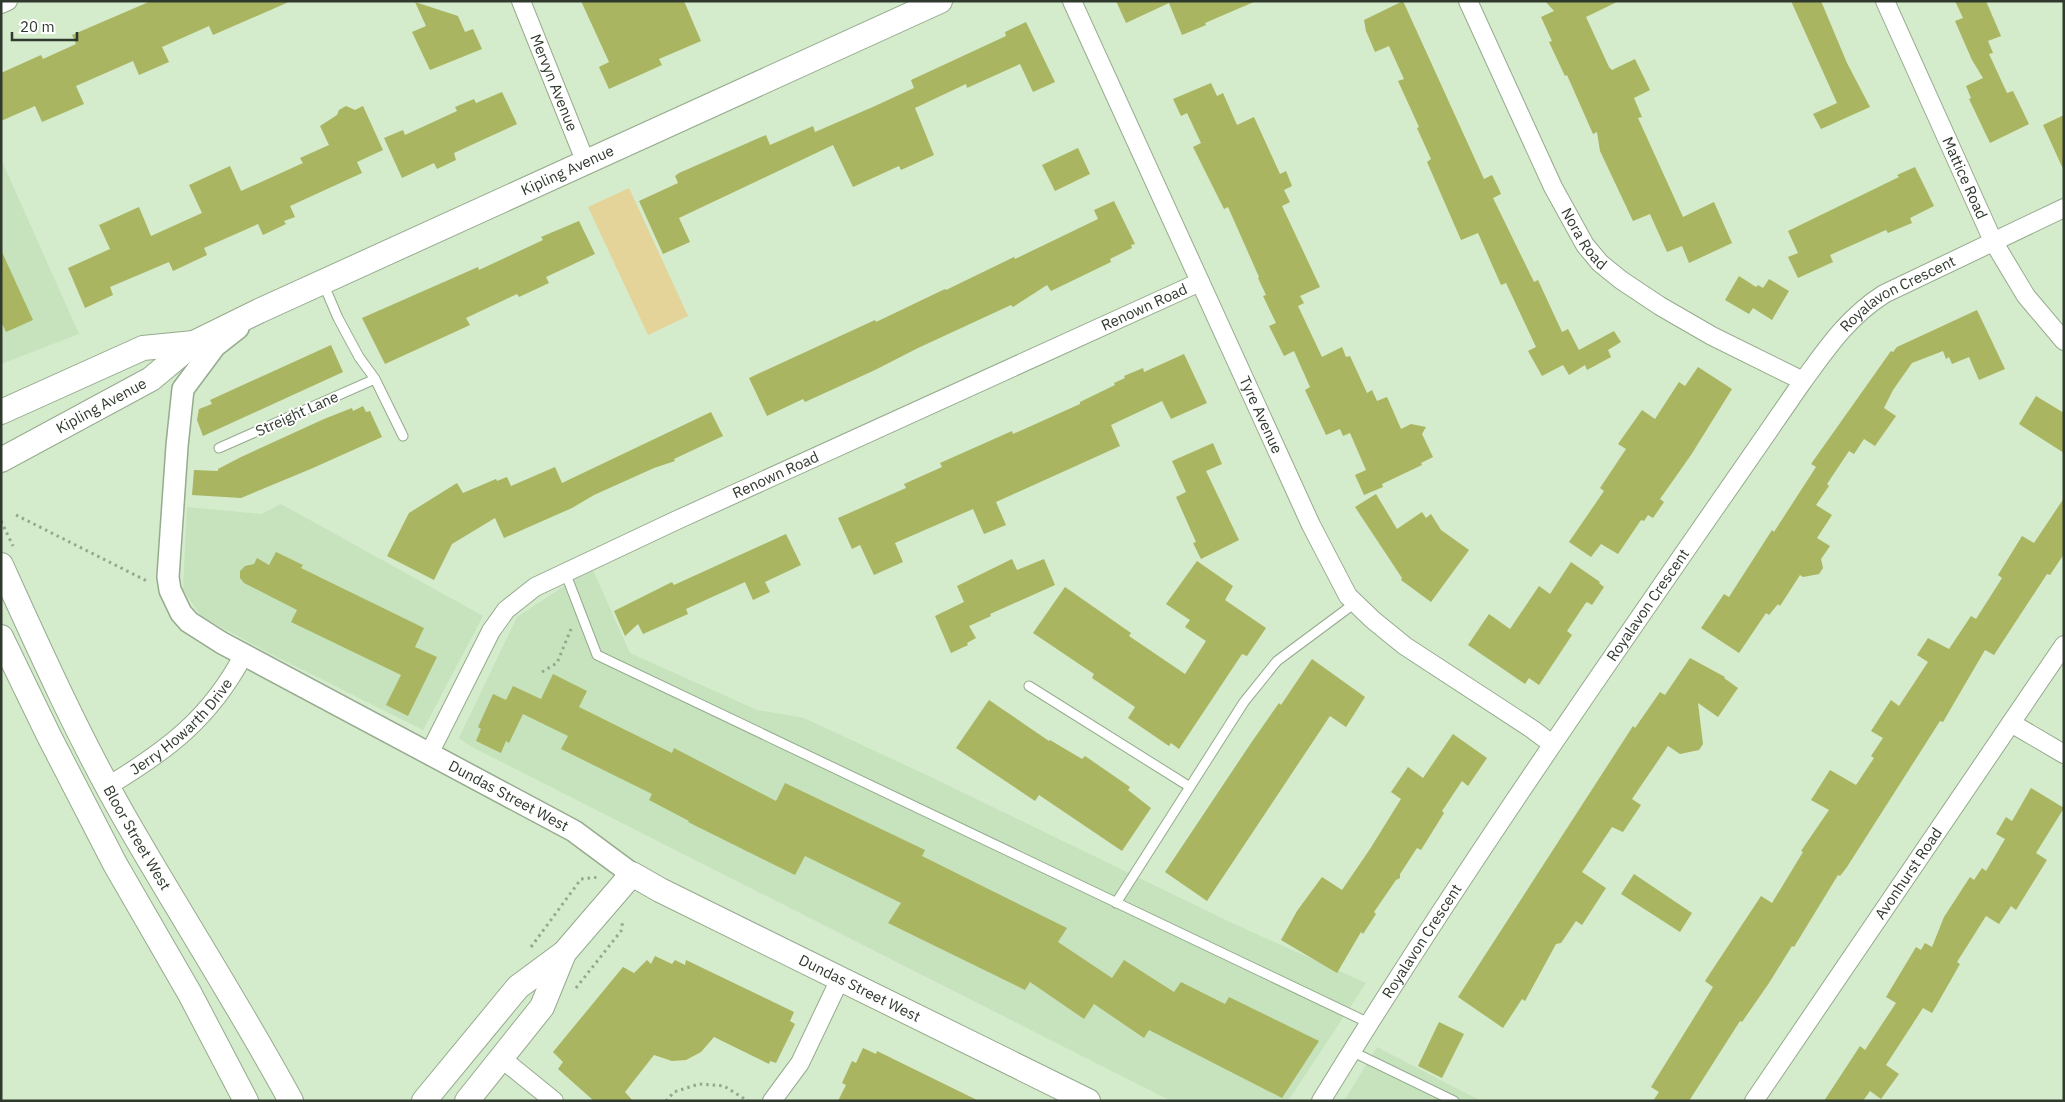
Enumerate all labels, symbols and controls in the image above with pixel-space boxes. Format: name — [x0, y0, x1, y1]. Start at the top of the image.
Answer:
scale bar — [12, 10, 78, 42]
text: 20 m — [20, 17, 55, 36]
street label: Mervyn Avenue — [526, 31, 582, 134]
street label: Mattice Road — [1938, 134, 1992, 222]
street label: Kipling Avenue — [518, 141, 617, 199]
street label: Nora Road — [1557, 204, 1611, 274]
street label: Royalavon Crescent — [1835, 251, 1958, 336]
street label: Renown Road — [1098, 279, 1190, 335]
street label: Kipling Avenue — [53, 373, 150, 438]
street label: Tyre Avenue — [1235, 373, 1287, 456]
street label: Streight Lane — [252, 387, 341, 440]
street label: Renown Road — [729, 447, 822, 502]
street label: Royalavon Crescent — [1602, 545, 1693, 665]
street label: Jerry Howarth Drive — [126, 675, 236, 779]
street label: Dundas Street West — [445, 756, 572, 835]
street label: Bloor Street West — [99, 782, 175, 894]
street label: Avonhurst Road — [1870, 824, 1946, 923]
street label: Royalavon Crescent — [1378, 880, 1466, 1002]
street label: Dundas Street West — [796, 950, 924, 1026]

